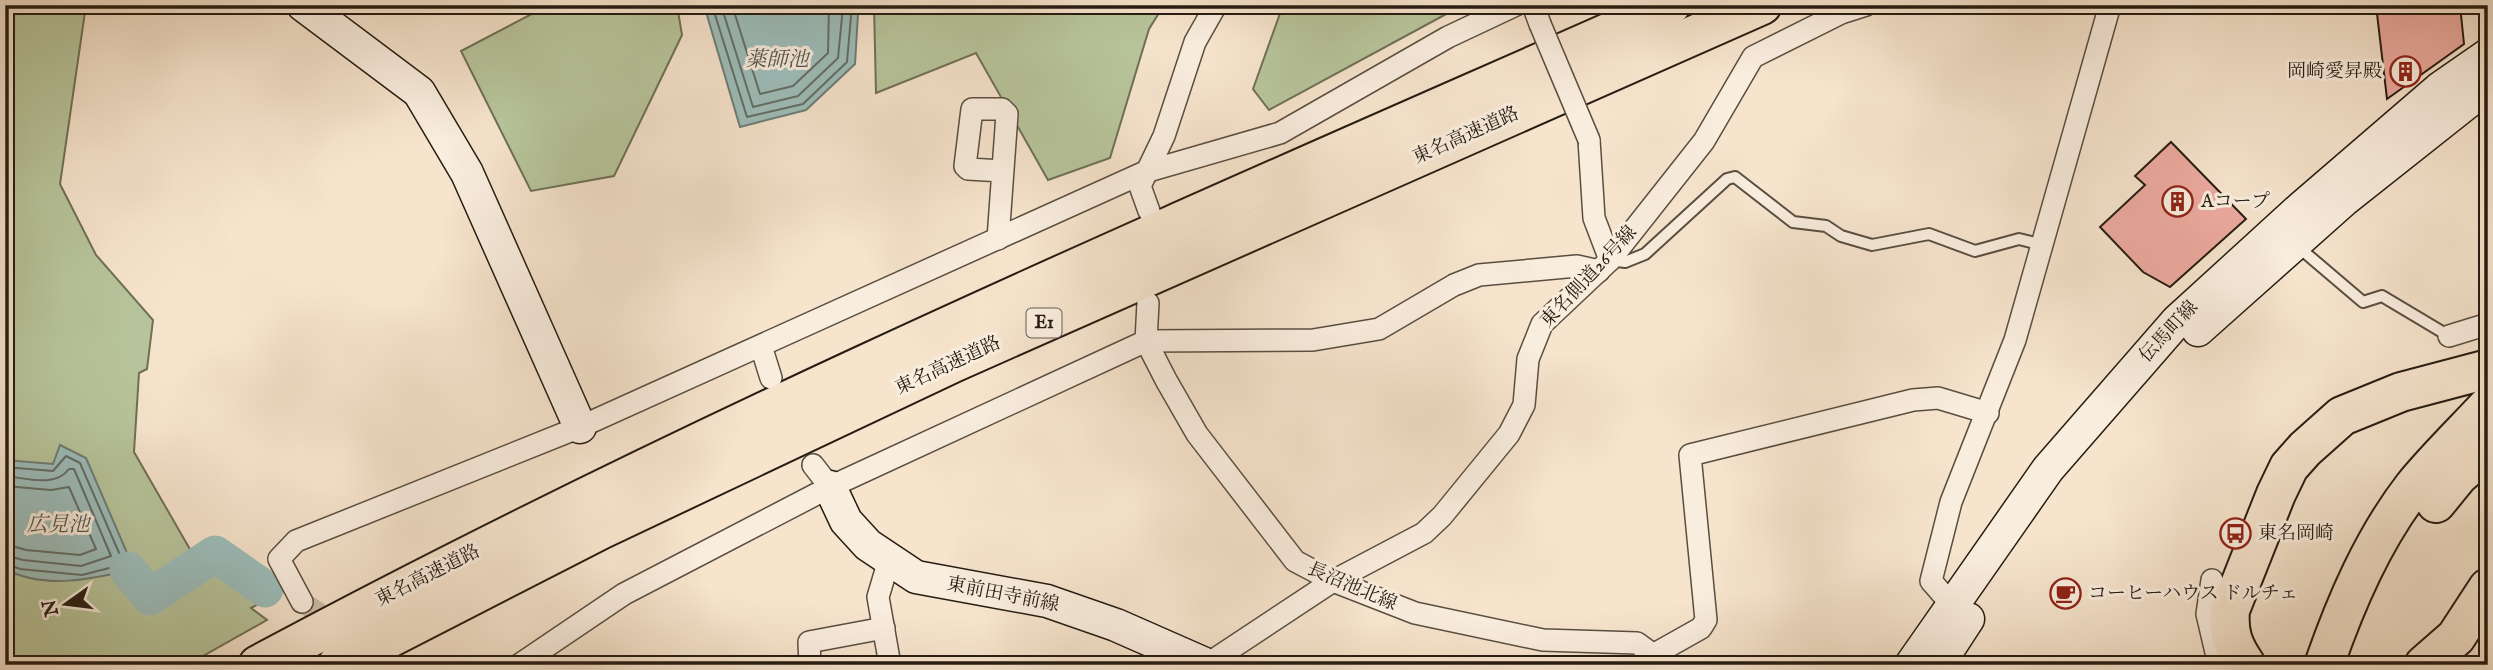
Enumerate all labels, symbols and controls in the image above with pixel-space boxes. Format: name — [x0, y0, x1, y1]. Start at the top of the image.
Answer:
water label: 薬師池 — [746, 47, 810, 74]
building icon: 岡崎愛昇殿 — [2388, 55, 2422, 89]
place label: 岡崎愛昇殿 — [2287, 60, 2382, 84]
street label: 東名高速道路 — [1409, 102, 1523, 170]
building icon: Aコープ — [2161, 185, 2195, 219]
place label: Aコープ — [2200, 190, 2270, 214]
street label: 東名側道26号線 — [1536, 221, 1642, 333]
street label: 伝馬町線 — [2134, 296, 2204, 368]
road number: E1 — [1026, 309, 1062, 338]
street label: 東名高速道路 — [891, 331, 1005, 401]
water label: 広見池 — [27, 512, 91, 539]
bus stop icon: 東名岡崎 — [2218, 517, 2252, 551]
place label: 東名岡崎 — [2258, 522, 2334, 546]
street label: 東名高速道路 — [372, 539, 484, 613]
street label: 長沼池北線 — [1304, 557, 1400, 617]
north arrow — [32, 568, 102, 638]
street label: 東前田寺前線 — [945, 572, 1061, 618]
cafe icon: コーヒーハウス ドルチェ — [2048, 577, 2082, 611]
place label: コーヒーハウス ドルチェ — [2088, 582, 2298, 606]
text: N — [38, 596, 65, 619]

